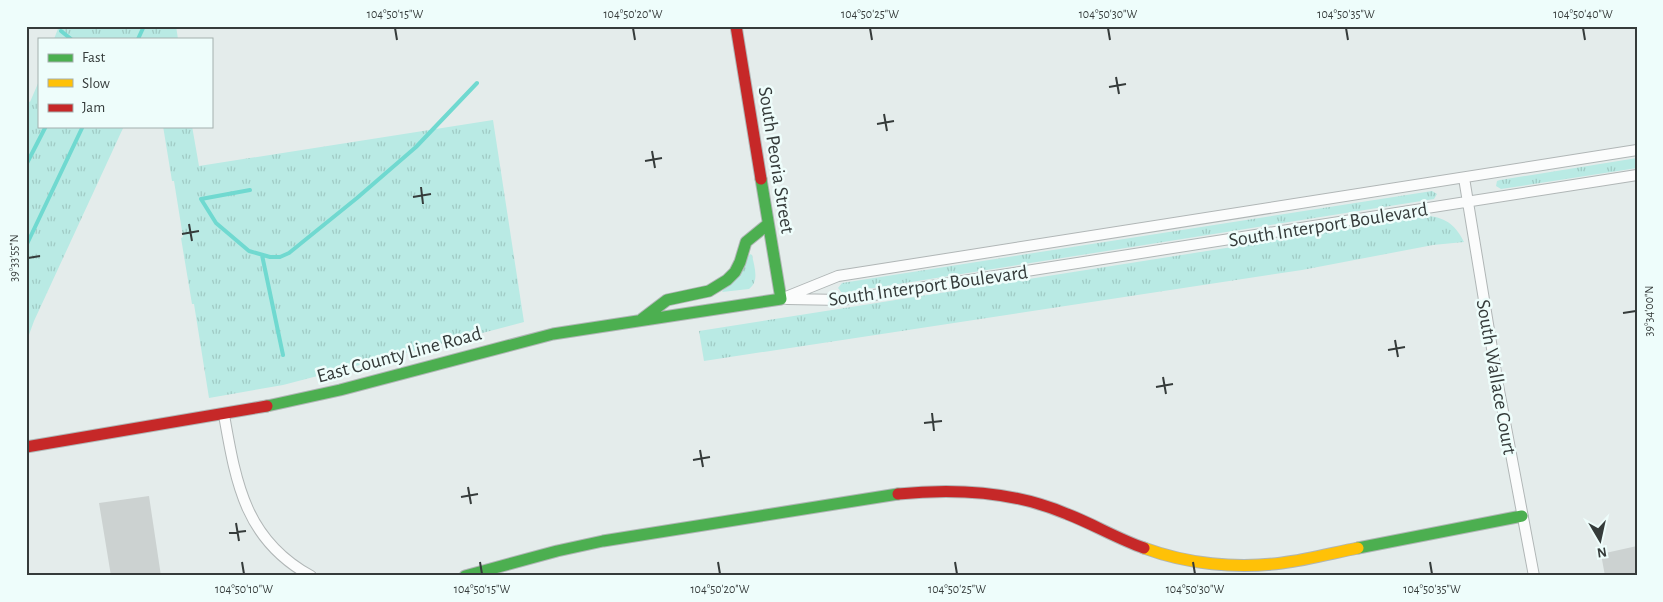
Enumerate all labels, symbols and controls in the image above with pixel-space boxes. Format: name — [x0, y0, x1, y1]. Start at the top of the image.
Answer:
text: 104°50'15"W — [367, 8, 424, 20]
text: 104°50'20"W — [603, 8, 663, 20]
text: 104°50'25"W — [841, 8, 899, 20]
text: 104°50'30"W — [1079, 8, 1138, 20]
text: 104°50'35"W — [1317, 8, 1375, 20]
text: 104°50'40"W — [1553, 8, 1613, 20]
legend — [38, 38, 212, 128]
text: Fast — [82, 50, 106, 65]
text: Slow — [82, 76, 110, 91]
street label: South Peoria Street — [755, 85, 798, 236]
text: Jam — [82, 100, 105, 115]
street label: South Interport Boulevard — [1227, 199, 1429, 251]
text: 39°33'55"N — [8, 234, 20, 282]
street label: South Interport Boulevard — [827, 262, 1029, 310]
text: 39°34'00"N — [1643, 285, 1655, 337]
street label: South Wallace Court — [1473, 298, 1520, 457]
street label: East County Line Road — [315, 323, 484, 387]
north arrow — [1576, 514, 1626, 564]
text: N — [1596, 544, 1608, 560]
text: 104°50'10"W — [215, 583, 273, 595]
text: 104°50'15"W — [454, 583, 511, 595]
text: 104°50'20"W — [690, 583, 750, 595]
text: 104°50'25"W — [928, 583, 986, 595]
text: 104°50'30"W — [1166, 583, 1225, 595]
text: 104°50'35"W — [1403, 583, 1461, 595]

